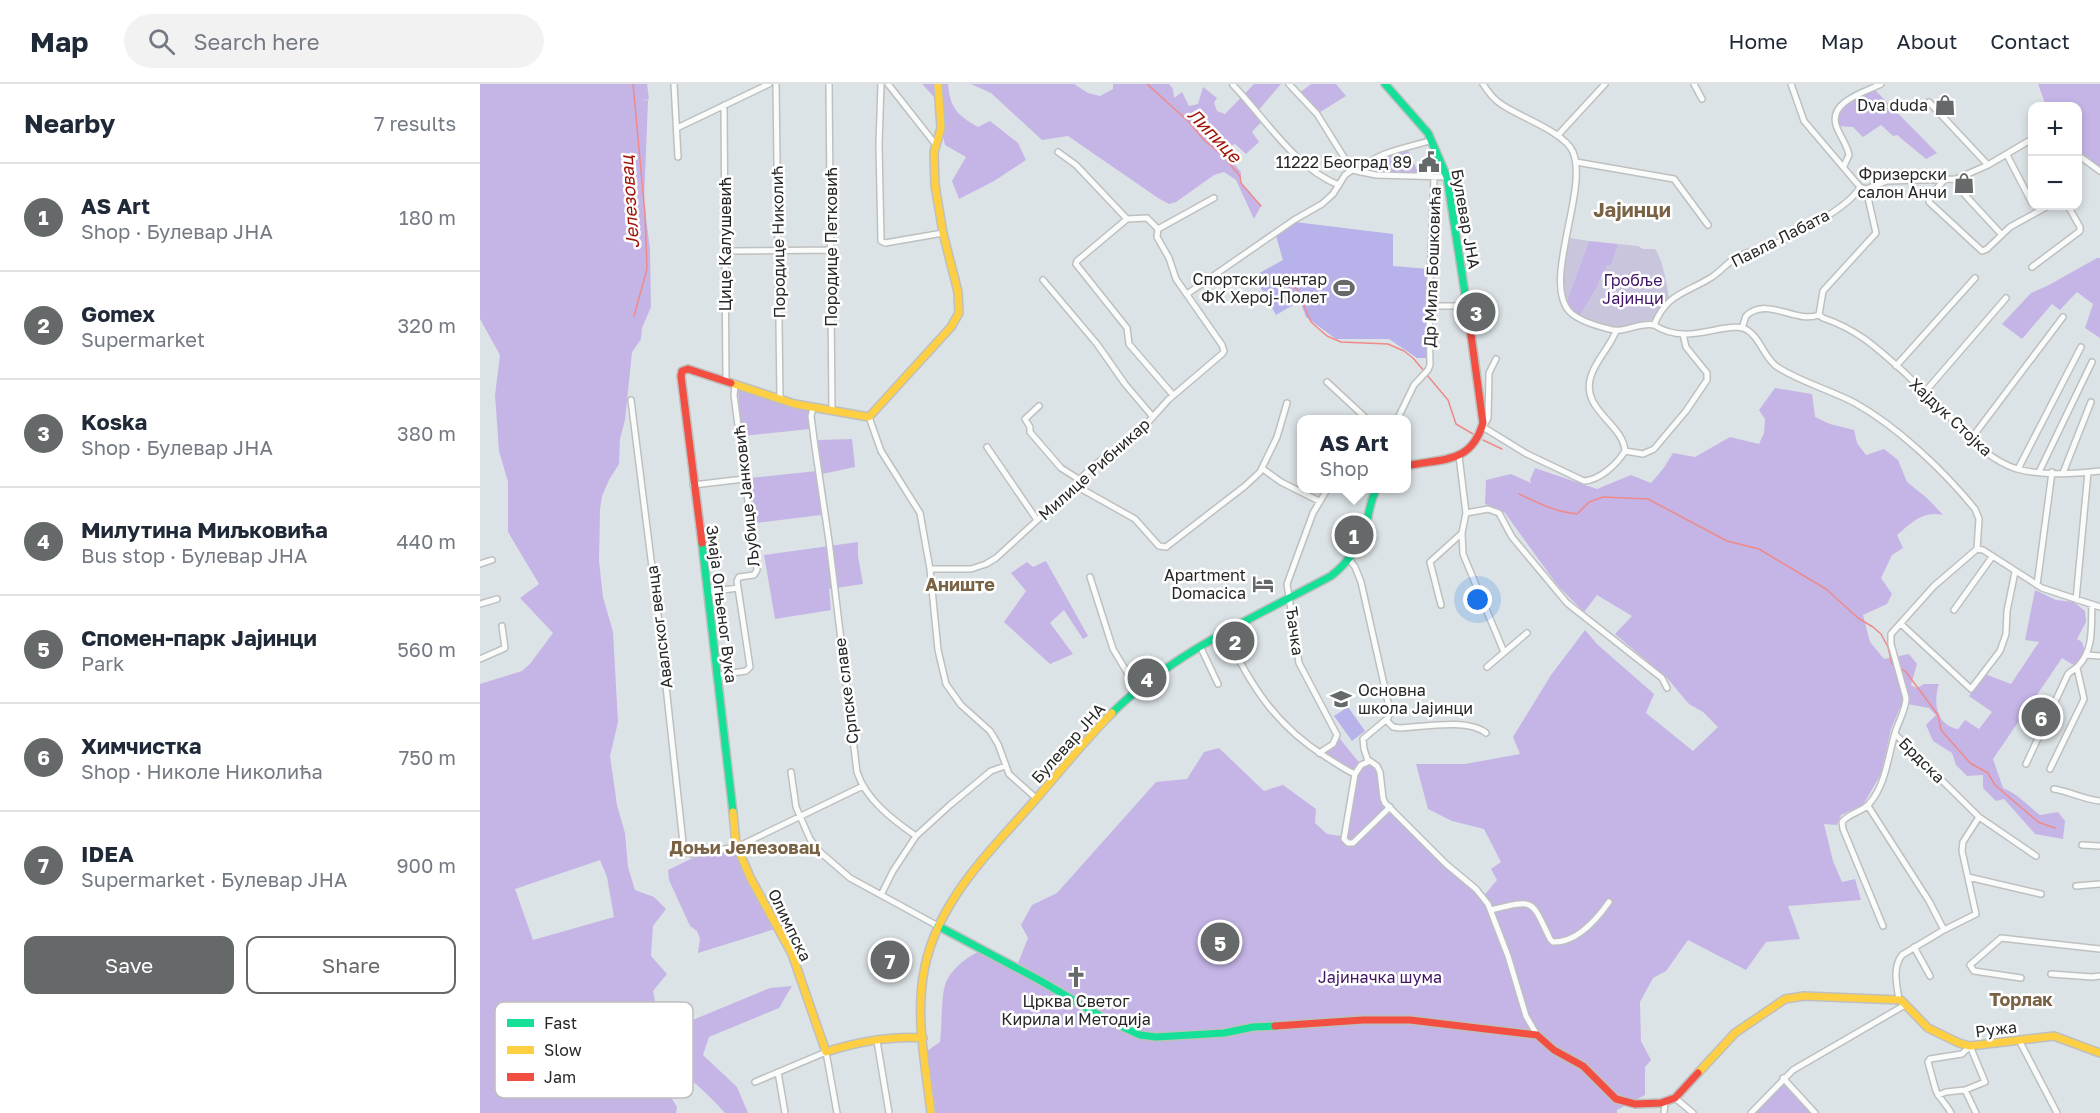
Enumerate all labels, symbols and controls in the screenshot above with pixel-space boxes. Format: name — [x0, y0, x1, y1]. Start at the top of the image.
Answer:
search box — [124, 14, 544, 68]
text: Map — [30, 25, 88, 58]
icon: search — [145, 25, 178, 58]
text: Search here — [193, 28, 319, 55]
text: Home — [1728, 28, 1788, 54]
text: Map — [1821, 28, 1864, 54]
text: About — [1897, 28, 1957, 54]
text: Contact — [1990, 28, 2070, 54]
shop icon: Dva duda — [1933, 93, 1957, 117]
place label: Dva duda — [1857, 95, 1928, 115]
map controls — [2028, 102, 2082, 210]
button: + — [2028, 102, 2082, 156]
water label: Липице — [1184, 103, 1247, 168]
text: Nearby — [24, 108, 115, 139]
text: 7 results — [374, 111, 456, 135]
public building icon: 11222 Београд 89 — [1417, 150, 1441, 174]
place label: 11222 Београд 89 — [1276, 152, 1412, 172]
water label: Јелезовац — [615, 154, 643, 249]
button: − — [2028, 156, 2082, 210]
place label: Фризерски салон Анчи — [1857, 164, 1947, 202]
street label: Породице Николић — [767, 165, 789, 319]
street label: Породице Петковић — [821, 167, 841, 327]
street label: Булевар ЈНА — [1447, 167, 1485, 271]
shop icon: Фризерски салон Анчи — [1952, 171, 1976, 195]
street label: Цице Калушевић — [715, 177, 735, 311]
street label: Др Мила Бошковића — [1419, 186, 1445, 348]
text: AS Art — [81, 192, 150, 219]
district label: Јајинци — [1593, 197, 1671, 221]
text: 1 — [38, 205, 49, 229]
text: 180 m — [399, 205, 456, 229]
street label: Павла Лабата — [1727, 205, 1833, 271]
text: Shop · Булевар ЈНА — [81, 219, 273, 243]
place label: Спортски центар ФК Херој-Полет — [1193, 269, 1327, 307]
park label: Гробље Јајинци — [1602, 270, 1664, 308]
sports icon: Спортски центар ФК Херој-Полет — [1332, 276, 1356, 300]
pin: 3 — [1456, 290, 1496, 334]
text: Gomex — [81, 300, 155, 327]
text: 2 — [37, 313, 50, 337]
text: 320 m — [398, 313, 456, 337]
text: Supermarket — [81, 327, 205, 351]
street label: Хајдук Стојка — [1905, 374, 1997, 460]
text: Koska — [81, 408, 147, 435]
street label: Милице Рибникар — [1034, 414, 1154, 524]
popup — [1297, 415, 1411, 493]
text: 3 — [37, 421, 50, 445]
text: 380 m — [397, 421, 456, 445]
street label: Љубице Јанковић — [729, 424, 763, 568]
text: AS Art — [1319, 429, 1389, 456]
text: Shop · Булевар ЈНА — [81, 435, 273, 459]
text: Shop — [1319, 456, 1369, 480]
pin: 1 — [1334, 512, 1374, 558]
text: Милутина Миљковића — [81, 516, 328, 543]
street label: Змаја Огњеног Вука — [702, 524, 742, 684]
text: 4 — [37, 529, 50, 553]
text: 440 m — [397, 529, 456, 553]
text: Bus stop · Булевар ЈНА — [81, 543, 307, 567]
street label: Авалског венца — [642, 564, 676, 690]
place label: Apartment Domacica — [1164, 565, 1246, 603]
hotel icon: Apartment Domacica — [1251, 572, 1275, 596]
district label: Аниште — [925, 573, 995, 595]
your location — [1463, 585, 1492, 614]
street label: Ђачка — [1282, 605, 1308, 657]
pin: 2 — [1216, 618, 1254, 664]
text: Спомен-парк Јајинци — [81, 624, 317, 651]
text: 5 — [37, 637, 50, 661]
text: 560 m — [397, 637, 456, 661]
street label: Српске славе — [830, 637, 862, 745]
text: Park — [81, 651, 124, 675]
pin: 4 — [1128, 656, 1166, 700]
place label: Основна школа Јајинци — [1358, 680, 1473, 718]
school or university icon: Основна школа Јајинци — [1329, 687, 1353, 711]
pin: 6 — [2022, 694, 2060, 740]
street label: Булевар ЈНА — [1027, 699, 1109, 787]
text: Химчистка — [81, 732, 202, 759]
street label: Брдска — [1895, 733, 1949, 787]
text: 6 — [37, 745, 50, 769]
text: 750 m — [399, 745, 456, 769]
text: Shop · Николе Николића — [81, 759, 323, 783]
district label: Доњи Јелезовац — [670, 836, 820, 858]
text: IDEA — [81, 840, 134, 867]
text: 7 — [38, 853, 49, 877]
text: 900 m — [396, 853, 456, 877]
text: Supermarket · Булевар ЈНА — [81, 867, 347, 891]
street label: Олимпска — [764, 885, 816, 965]
pin: 5 — [1200, 920, 1240, 964]
button: Save — [24, 936, 234, 994]
button: Share — [246, 936, 456, 994]
pin: 7 — [870, 938, 910, 982]
church icon: Црква Светог Кирила и Методија — [1064, 965, 1088, 989]
park label: Јајиначка шума — [1318, 967, 1442, 987]
district label: Торлак — [1989, 988, 2053, 1010]
place label: Црква Светог Кирила и Методија — [1001, 991, 1151, 1029]
legend — [495, 1002, 693, 1098]
text: Fast — [544, 1013, 577, 1033]
street label: Ружа — [1974, 1017, 2018, 1041]
text: Slow — [544, 1040, 582, 1060]
text: Jam — [544, 1067, 576, 1087]

